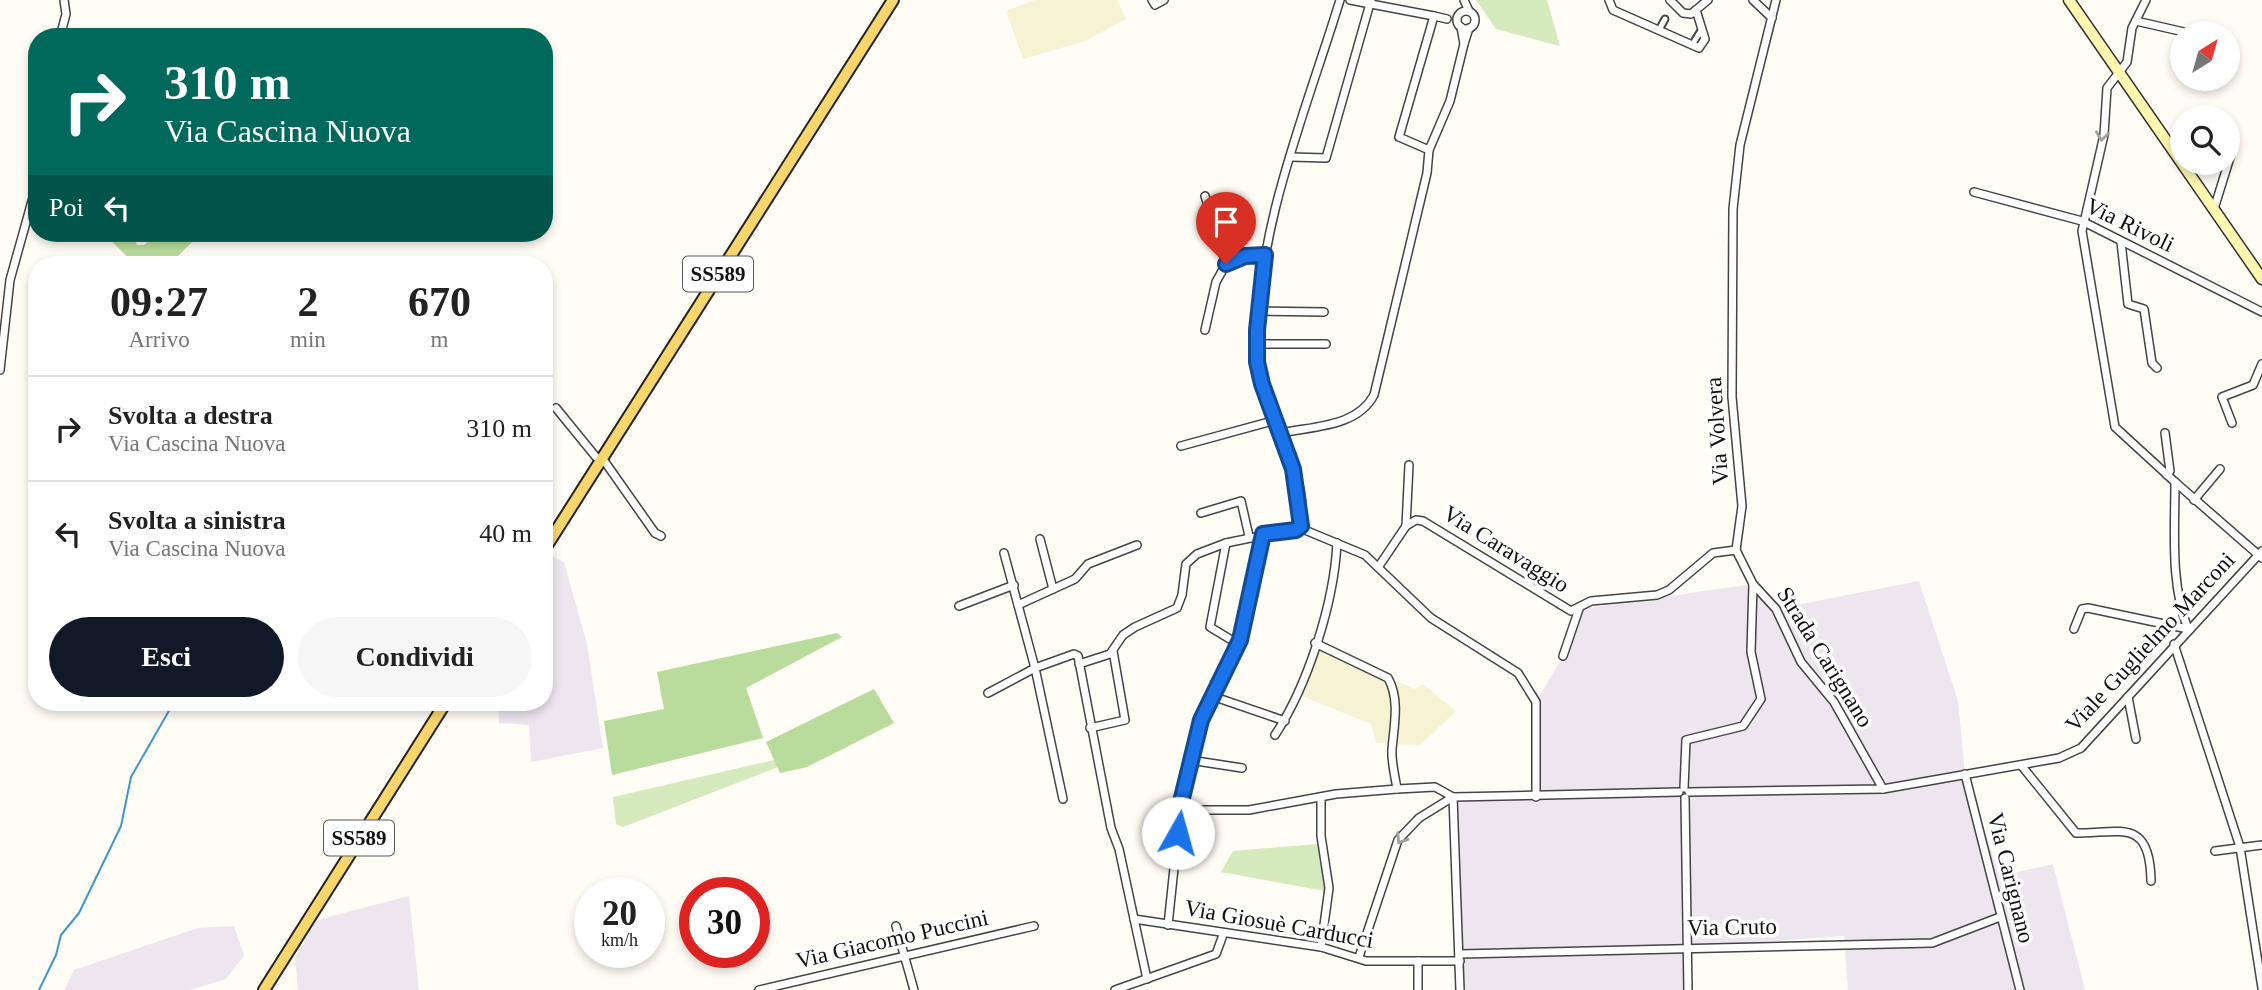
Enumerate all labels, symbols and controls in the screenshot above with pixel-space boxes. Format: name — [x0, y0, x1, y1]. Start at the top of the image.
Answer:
north arrow — [2170, 21, 2240, 91]
map controls — [2170, 21, 2240, 175]
text: 310 m — [164, 55, 291, 110]
icon: right — [49, 56, 140, 147]
button: search — [2170, 105, 2240, 175]
text: Via Cascina Nuova — [164, 113, 411, 149]
one-way arrow — [2094, 130, 2109, 142]
icon: left — [98, 189, 136, 227]
pin — [1196, 192, 1256, 264]
text: Poi — [49, 193, 84, 222]
street label: Via Rivoli — [2082, 193, 2178, 257]
icon: arrive — [1207, 203, 1245, 241]
road number: SS589 — [683, 256, 753, 292]
text: 09:27 — [110, 279, 208, 325]
text: 2 — [297, 279, 318, 325]
text: 670 — [408, 279, 471, 325]
text: Arrivo — [128, 327, 190, 352]
text: min — [290, 327, 326, 352]
text: m — [430, 327, 448, 352]
street label: Via Volvera — [1701, 376, 1733, 486]
text: Svolta a destra — [108, 401, 273, 430]
icon: right — [49, 410, 87, 448]
text: 310 m — [466, 414, 532, 443]
text: Via Cascina Nuova — [108, 431, 285, 456]
street label: Via Caravaggio — [1438, 500, 1574, 598]
text: Svolta a sinistra — [108, 506, 286, 535]
icon: left — [49, 515, 87, 553]
text: 40 m — [479, 519, 532, 548]
text: Via Cascina Nuova — [108, 536, 285, 561]
street label: Viale Guglielmo Marconi — [2060, 547, 2240, 737]
street label: Strada Carignano — [1772, 582, 1878, 732]
button: Esci — [49, 617, 284, 697]
button: Condividi — [298, 617, 532, 697]
position arrow — [1141, 796, 1215, 870]
street label: Via Carignano — [1983, 810, 2039, 946]
road number: SS589 — [324, 820, 394, 856]
one-way arrow — [1396, 831, 1409, 844]
speed limit sign: 30 — [679, 877, 770, 968]
text: 20 — [602, 894, 637, 933]
street label: Via Giosuè Carducci — [1183, 895, 1375, 953]
street label: Via Giacomo Puccini — [793, 905, 991, 973]
street label: Via Cruto — [1687, 914, 1777, 940]
text: km/h — [601, 930, 638, 950]

